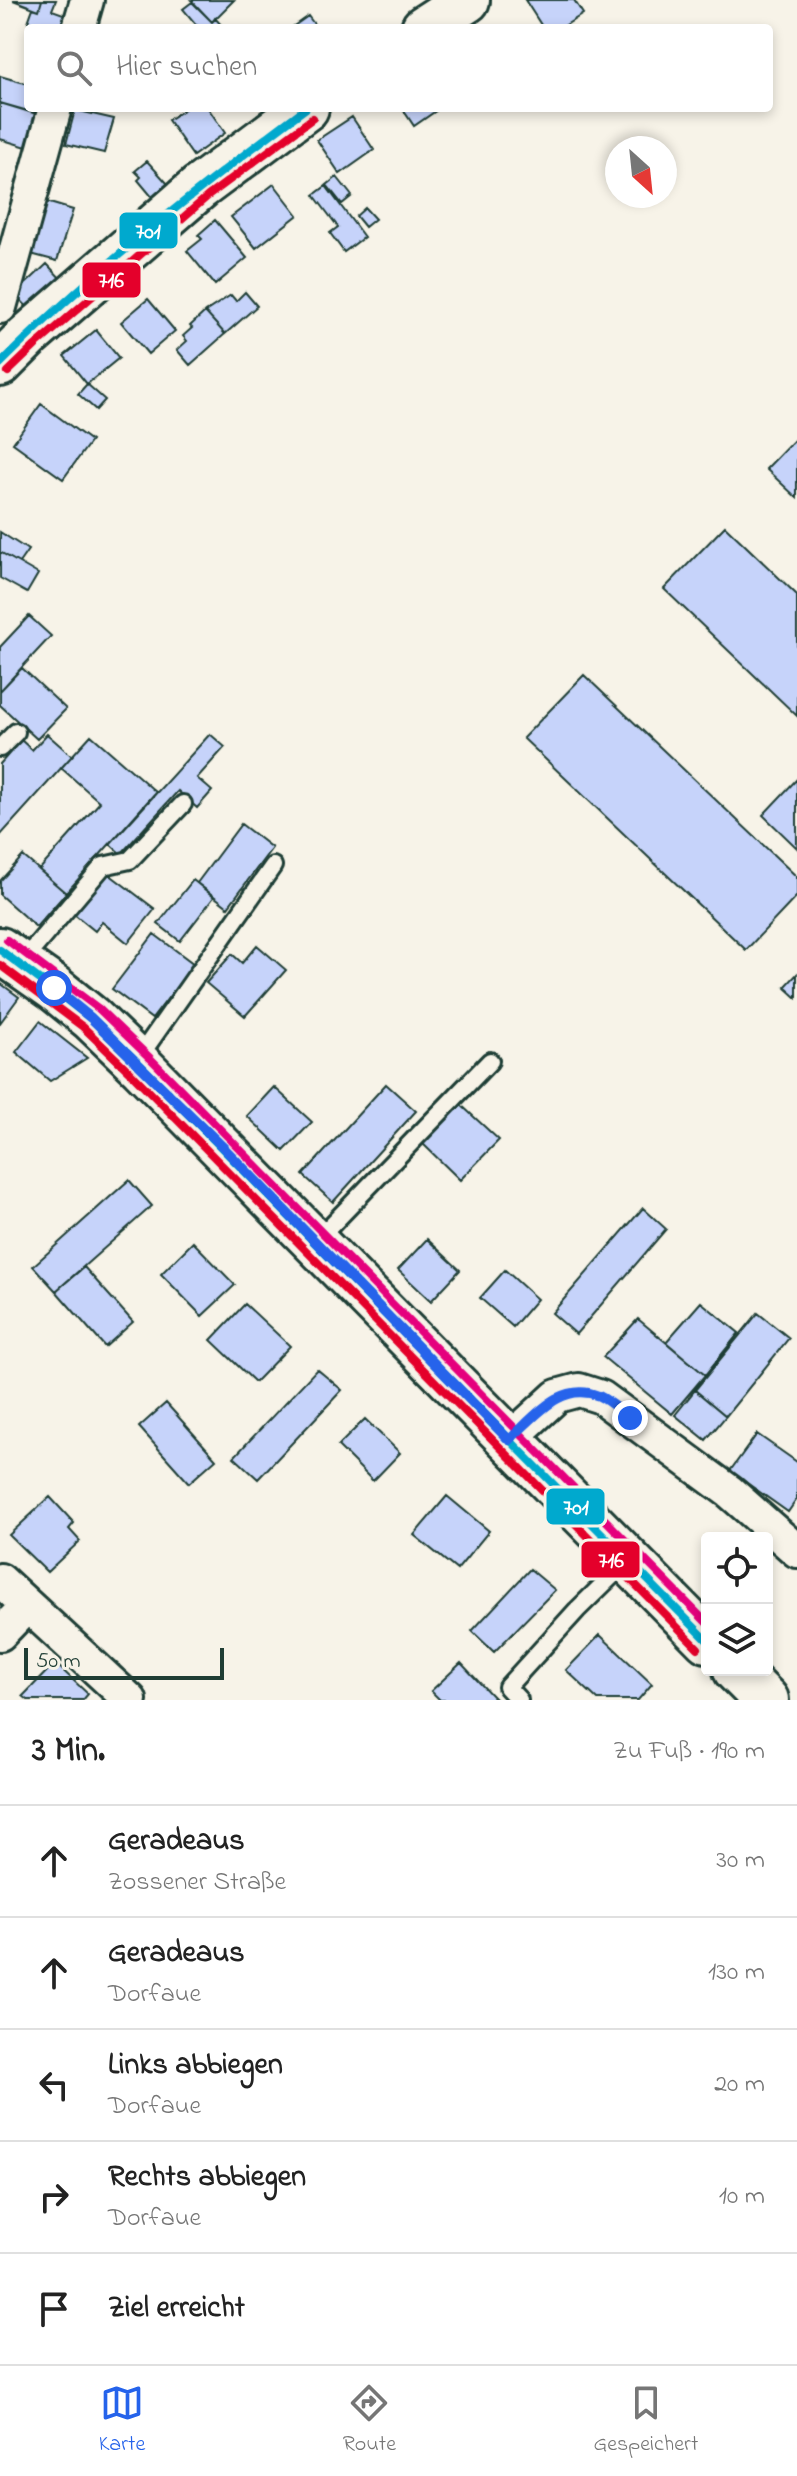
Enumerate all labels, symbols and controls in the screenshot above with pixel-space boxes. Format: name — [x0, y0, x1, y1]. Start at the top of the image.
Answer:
search box — [24, 24, 773, 112]
icon: search — [52, 46, 96, 90]
text: Hier suchen — [116, 46, 257, 90]
north arrow — [605, 136, 677, 208]
line badge: 701 — [118, 211, 179, 250]
text: 701 — [135, 217, 161, 249]
line badge: 716 — [81, 261, 142, 299]
text: 716 — [98, 266, 124, 298]
route start — [36, 970, 72, 1006]
route end — [612, 1400, 648, 1436]
line badge: 701 — [545, 1487, 606, 1526]
text: 701 — [563, 1493, 589, 1525]
map controls — [701, 1532, 773, 1676]
button: locate — [701, 1532, 773, 1604]
line badge: 716 — [580, 1540, 641, 1579]
text: 716 — [598, 1546, 624, 1578]
button: layers — [701, 1604, 773, 1676]
scale bar — [24, 1644, 224, 1680]
text: 50 m — [36, 1646, 81, 1678]
text: 3 Min. — [32, 1727, 105, 1777]
text: Zu Fuß · 190 m — [613, 1733, 765, 1771]
text: Geradeaus — [108, 1820, 245, 1864]
icon: ahead — [32, 1839, 76, 1883]
text: 30 m — [716, 1842, 765, 1880]
text: Zossener Straße — [108, 1864, 286, 1902]
text: Geradeaus — [108, 1932, 245, 1976]
icon: ahead — [32, 1951, 76, 1995]
text: 130 m — [708, 1954, 765, 1992]
text: Dorfaue — [108, 1976, 201, 2014]
text: Links abbiegen — [108, 2044, 283, 2088]
icon: left — [32, 2063, 76, 2107]
text: 20 m — [714, 2066, 765, 2104]
text: Dorfaue — [108, 2088, 201, 2126]
text: Rechts abbiegen — [108, 2156, 306, 2200]
icon: right — [32, 2175, 76, 2219]
text: 10 m — [719, 2178, 765, 2216]
text: Dorfaue — [108, 2200, 201, 2238]
icon: arrive — [32, 2287, 76, 2331]
text: Ziel erreicht — [108, 2287, 245, 2331]
tab: Karte — [99, 2381, 145, 2461]
tab: Route — [343, 2381, 396, 2461]
tab: Gespeichert — [593, 2381, 698, 2461]

